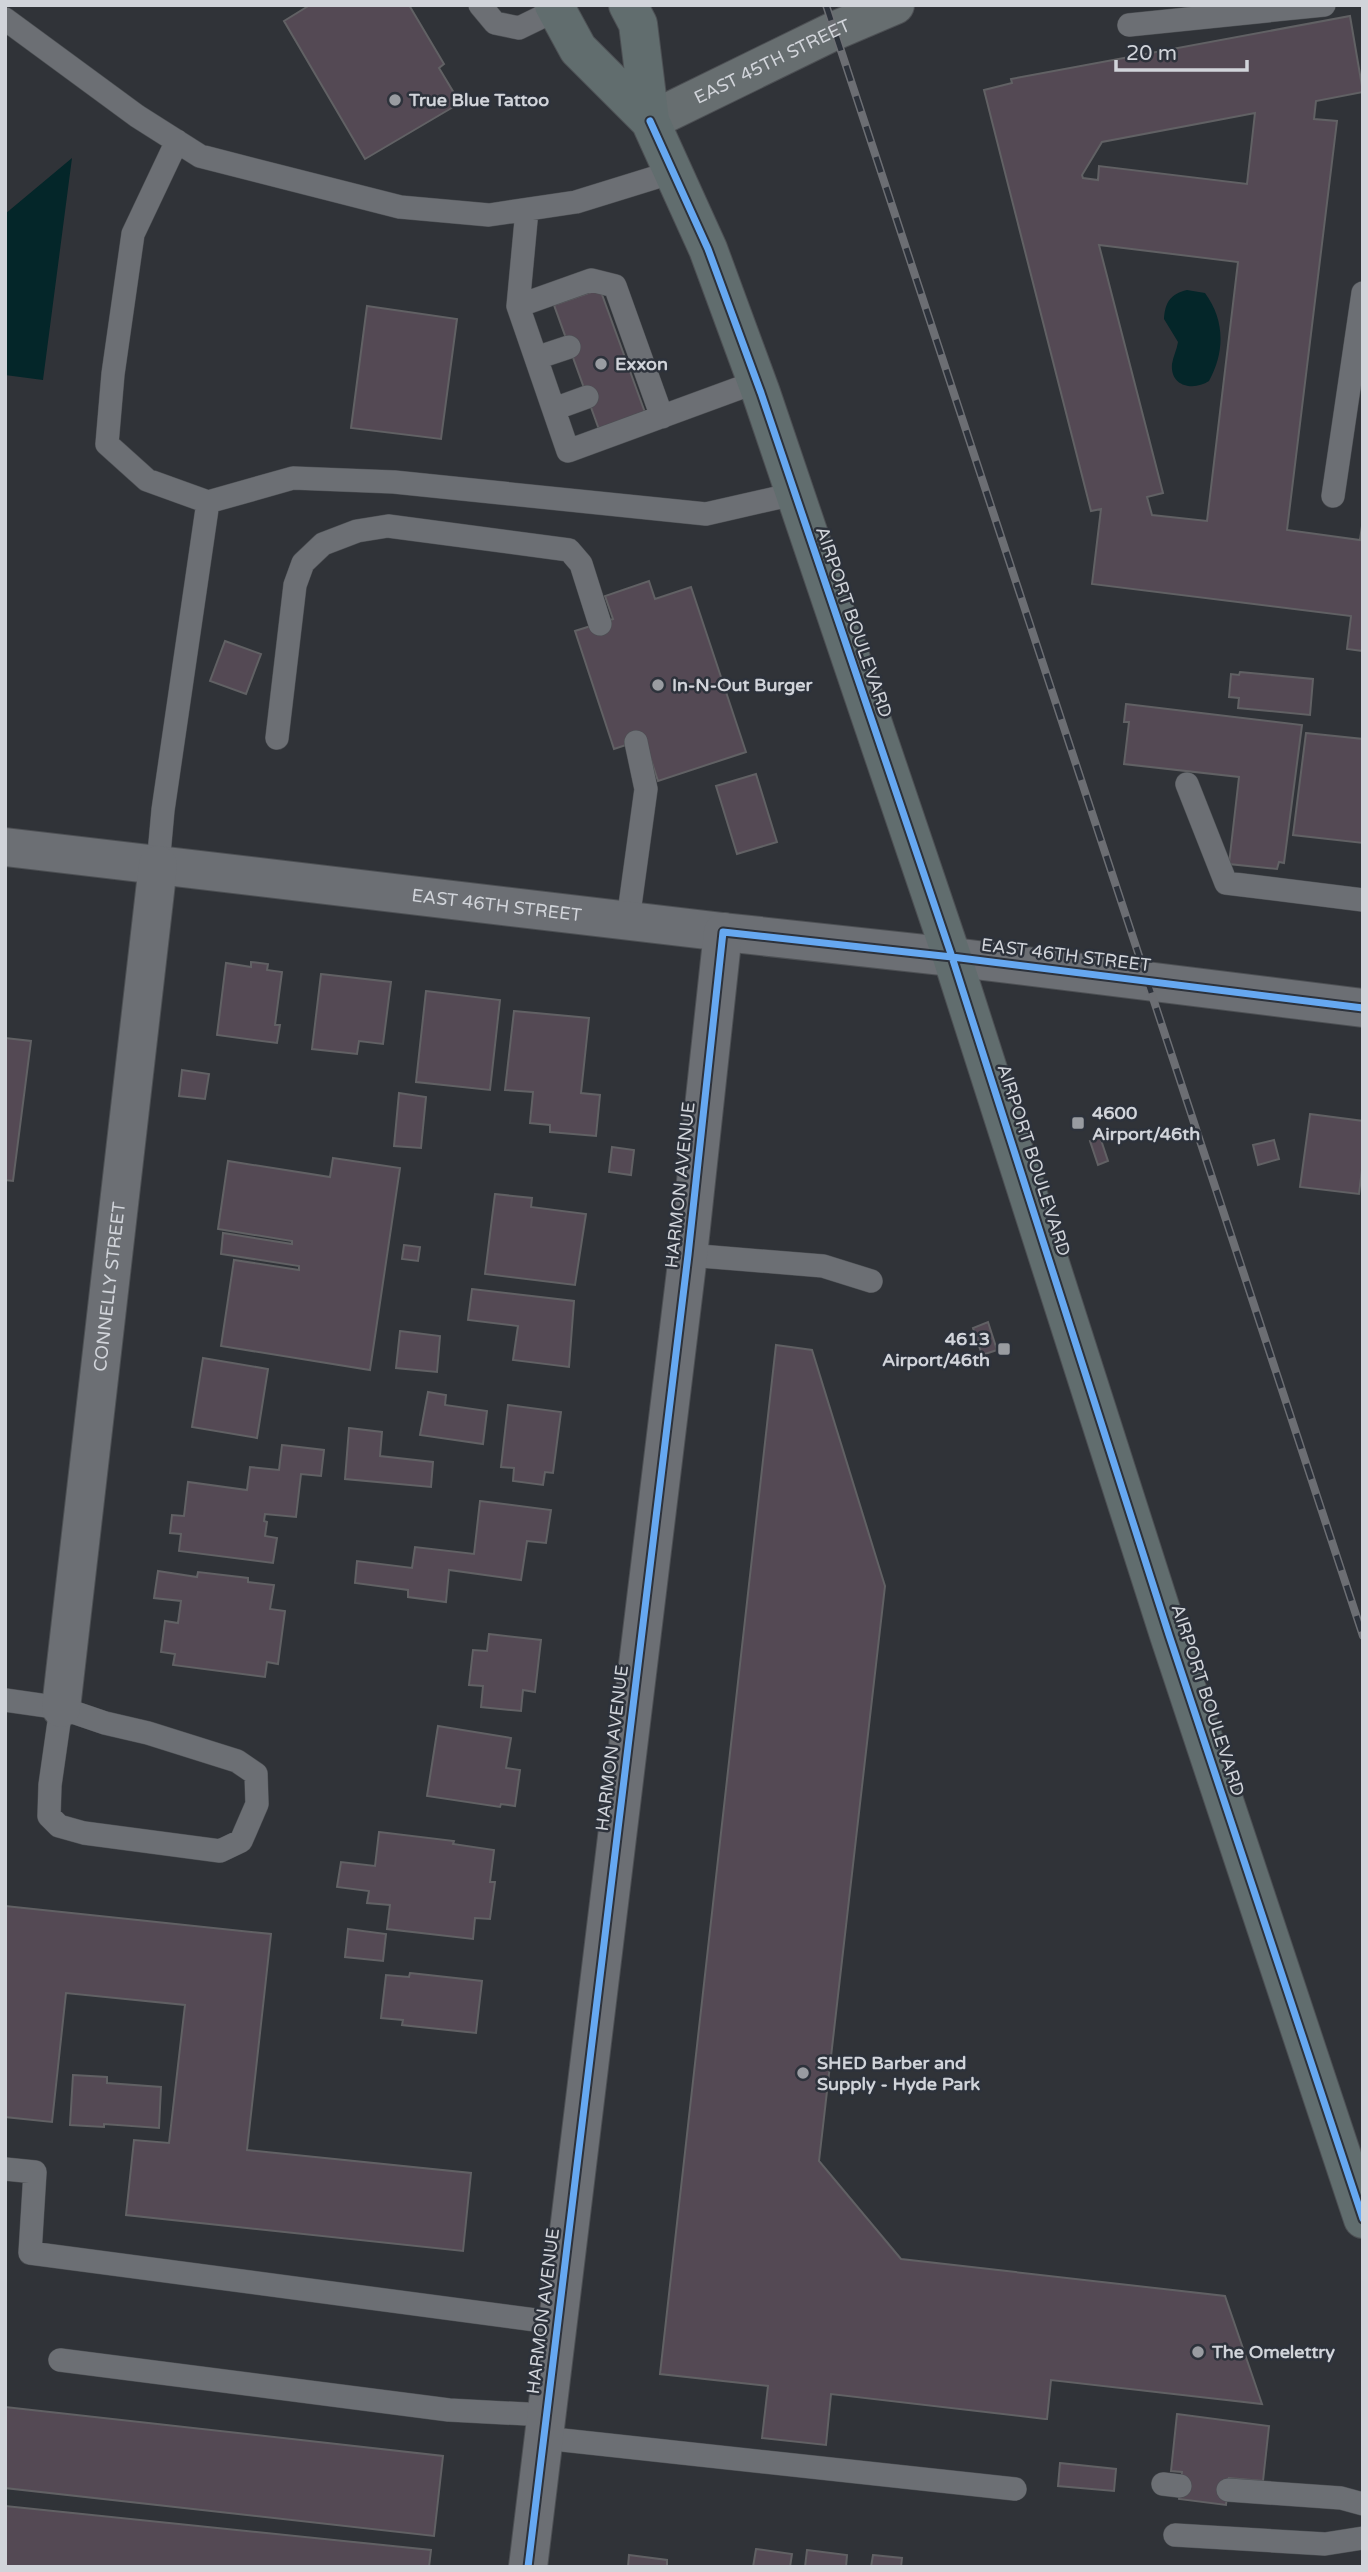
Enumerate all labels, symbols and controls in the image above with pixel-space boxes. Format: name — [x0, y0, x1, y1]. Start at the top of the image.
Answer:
street label: EAST 45TH STREET — [691, 14, 854, 109]
scale bar — [1116, 28, 1247, 72]
text: 20 m — [1126, 41, 1177, 66]
place label: True Blue Tattoo — [408, 89, 549, 111]
marker: True Blue Tattoo — [387, 92, 403, 108]
place label: Exxon — [615, 353, 668, 375]
marker: Exxon — [593, 356, 609, 372]
street label: AIRPORT BOULEVARD — [811, 524, 897, 720]
place label: In-N-Out Burger — [672, 674, 814, 696]
marker: In-N-Out Burger — [650, 677, 666, 693]
street label: EAST 46TH STREET — [410, 884, 583, 926]
street label: EAST 46TH STREET — [980, 934, 1152, 976]
street label: AIRPORT BOULEVARD — [993, 1061, 1075, 1259]
street label: HARMON AVENUE — [660, 1101, 700, 1269]
place label: 4600 Airport/46th — [1092, 1102, 1200, 1145]
marker: 4600 Airport/46th — [1070, 1115, 1086, 1131]
street label: CONNELLY STREET — [89, 1201, 130, 1373]
place label: 4613 Airport/46th — [882, 1328, 990, 1371]
marker: 4613 Airport/46th — [996, 1341, 1012, 1357]
street label: AIRPORT BOULEVARD — [1167, 1601, 1249, 1799]
street label: HARMON AVENUE — [591, 1664, 633, 1832]
place label: SHED Barber and Supply - Hyde Park — [817, 2052, 980, 2095]
marker: SHED Barber and Supply - Hyde Park — [795, 2065, 811, 2081]
street label: HARMON AVENUE — [522, 2227, 564, 2395]
place label: The Omelettry — [1211, 2341, 1335, 2363]
marker: The Omelettry — [1190, 2344, 1206, 2360]

